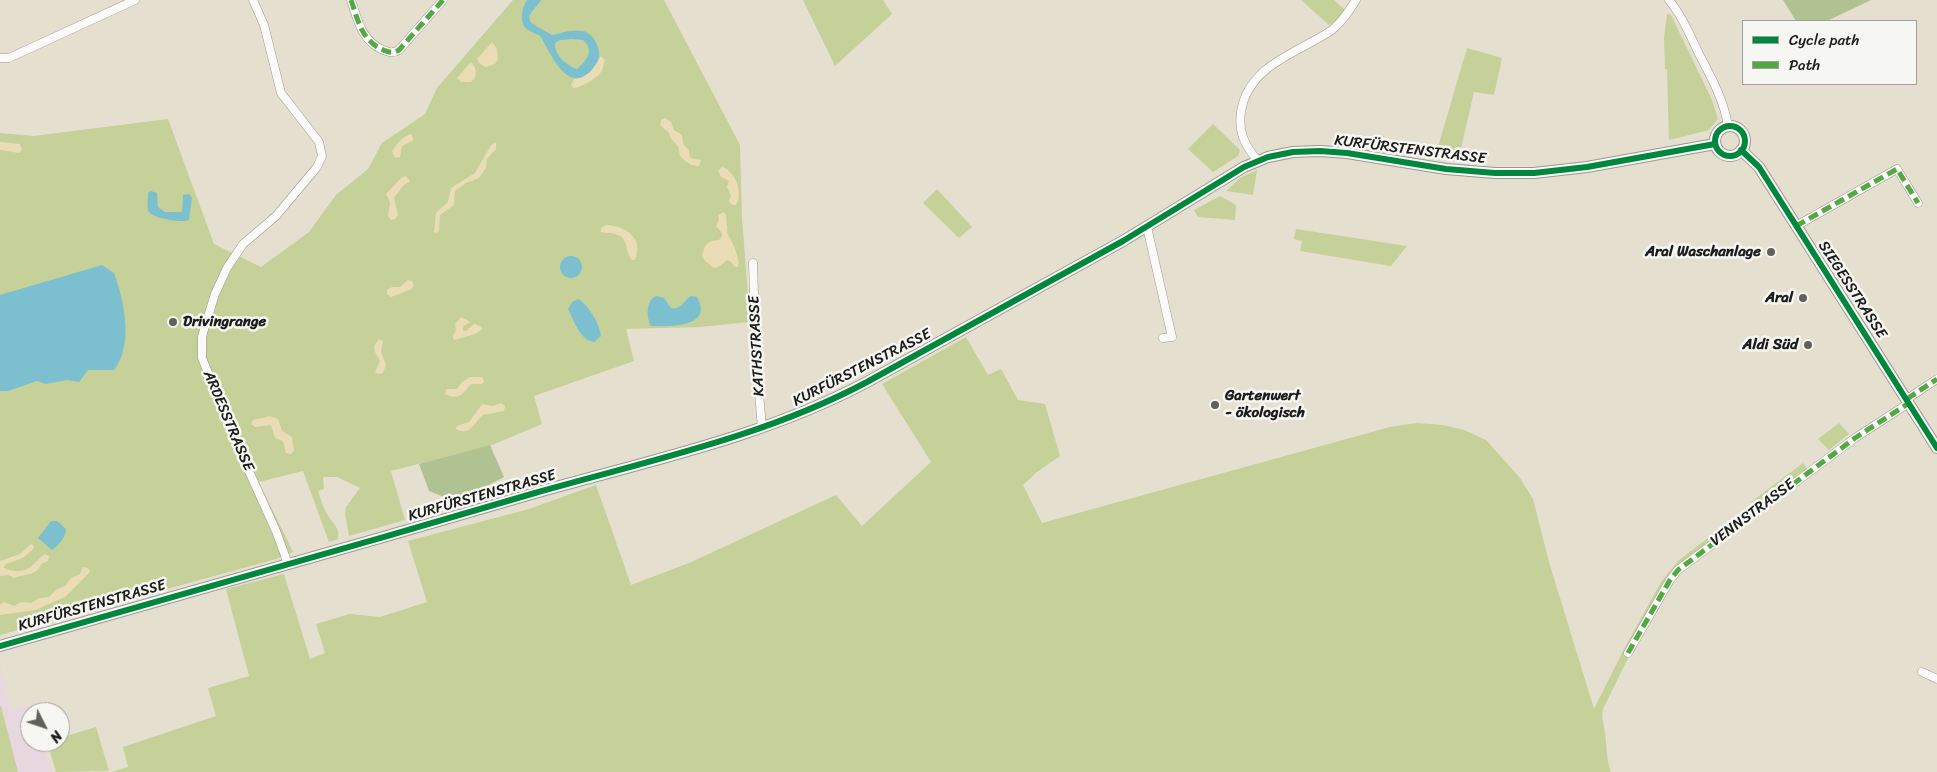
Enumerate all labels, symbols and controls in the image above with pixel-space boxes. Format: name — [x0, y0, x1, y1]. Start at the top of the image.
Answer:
legend — [1742, 20, 1917, 85]
text: Cycle path — [1789, 27, 1859, 53]
text: Path — [1789, 52, 1820, 78]
street label: KURFÜRSTENSTRASSE — [1333, 132, 1487, 168]
street label: SIEGESSTRASSE — [1814, 238, 1890, 342]
place label: Aral Waschanlage — [1645, 243, 1761, 261]
marker: Aral Waschanlage — [1765, 246, 1777, 258]
place label: Aral — [1765, 289, 1793, 307]
marker: Aral — [1797, 292, 1809, 304]
street label: KATHSTRASSE — [745, 295, 769, 397]
place label: Drivingrange — [183, 313, 266, 331]
marker: Drivingrange — [167, 316, 179, 328]
street label: KURFÜRSTENSTRASSE — [790, 325, 934, 411]
place label: Aldi Süd — [1743, 336, 1798, 354]
marker: Aldi Süd — [1802, 339, 1814, 351]
street label: ARDESSTRASSE — [199, 368, 257, 474]
place label: Gartenwert - ökologisch — [1225, 387, 1305, 422]
marker: Gartenwert - ökologisch — [1209, 399, 1221, 411]
street label: KURFÜRSTENSTRASSE — [406, 466, 558, 526]
street label: VENNSTRASSE — [1707, 476, 1799, 550]
street label: KURFÜRSTENSTRASSE — [16, 576, 168, 636]
north arrow — [20, 702, 70, 752]
text: N — [43, 725, 69, 748]

